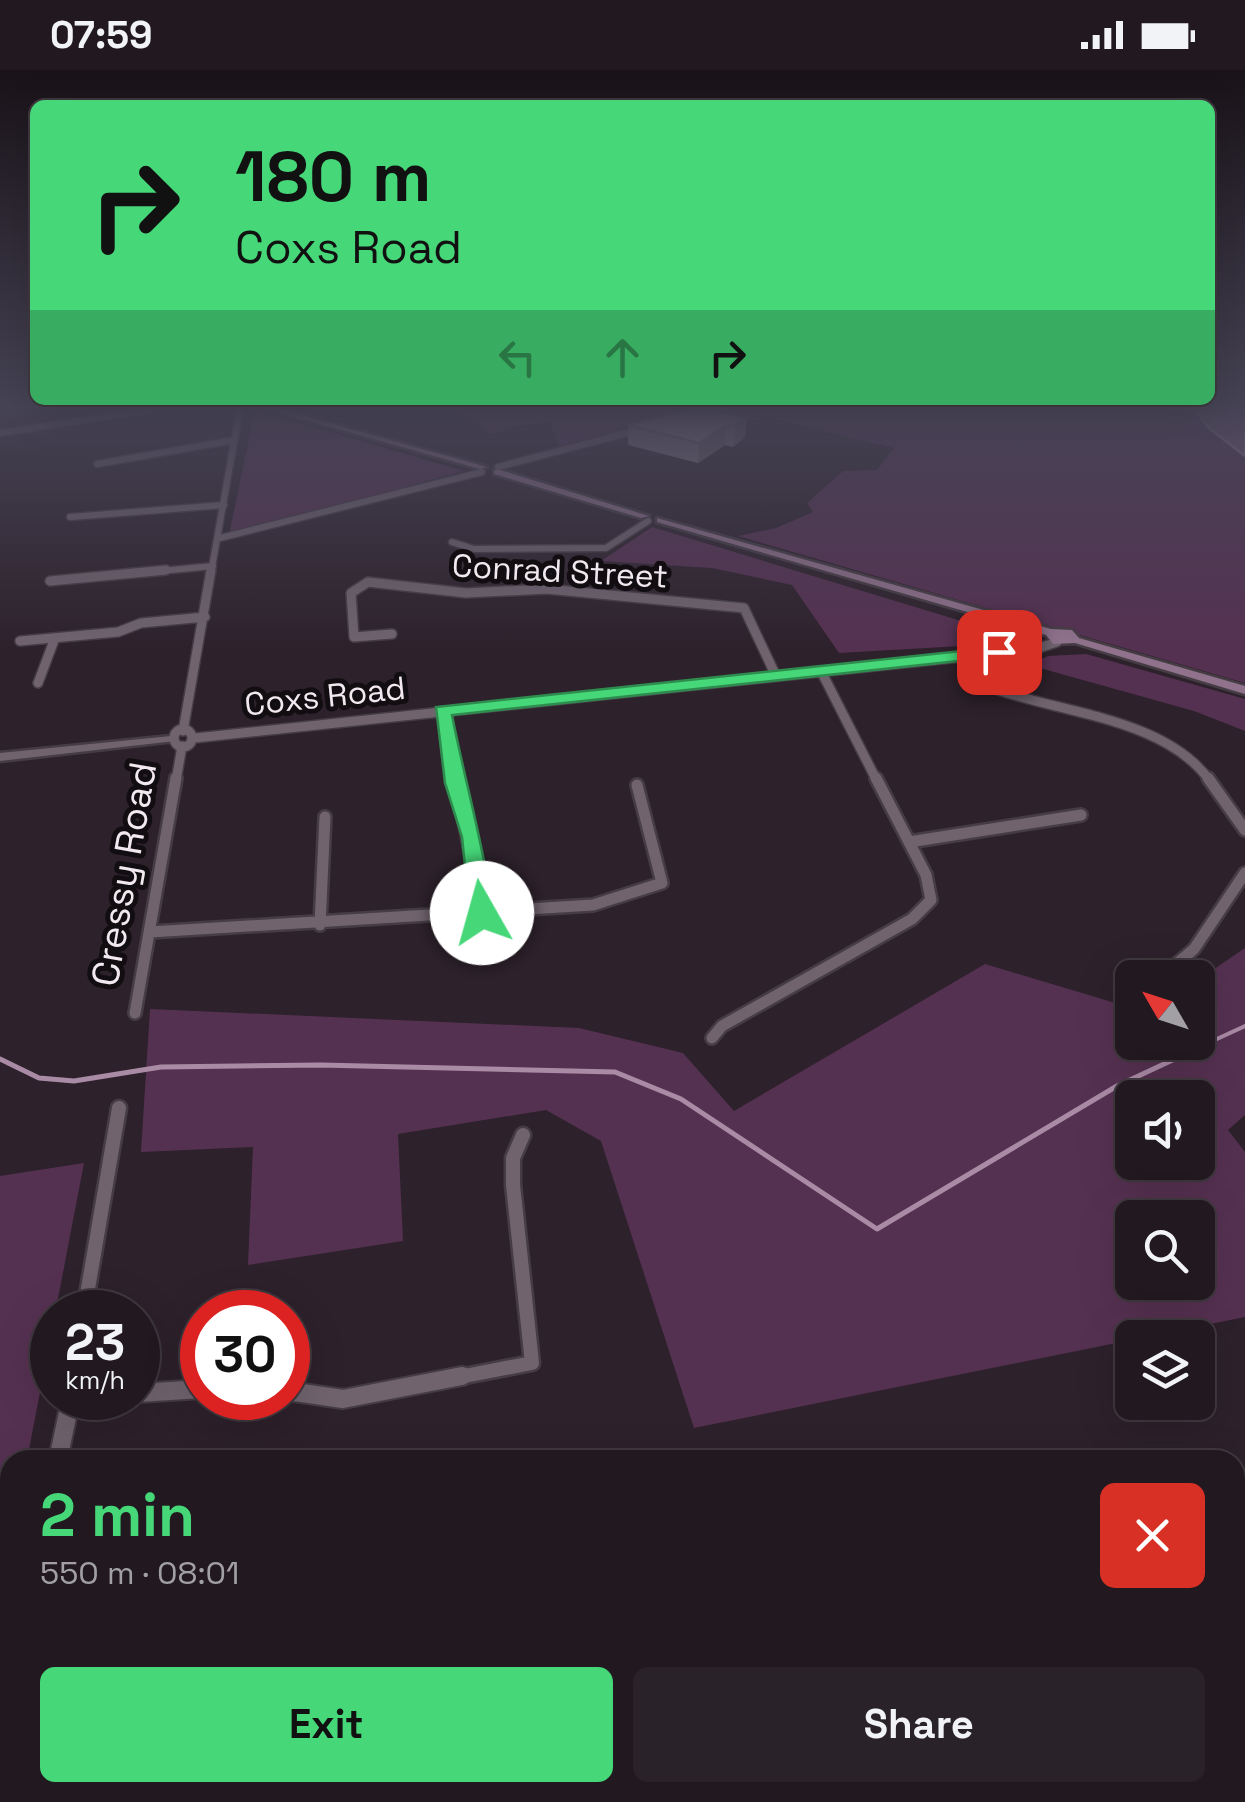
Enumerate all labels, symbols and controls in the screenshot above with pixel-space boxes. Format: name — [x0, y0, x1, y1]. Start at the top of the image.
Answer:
text: 07:59 — [50, 11, 153, 59]
text: 180 m — [235, 132, 432, 221]
icon: right — [70, 140, 200, 270]
text: Coxs Road — [235, 219, 462, 276]
icon: left — [490, 330, 545, 385]
icon: ahead — [595, 330, 650, 385]
icon: right — [700, 330, 755, 385]
street label: Conrad Street — [451, 545, 669, 597]
pin — [957, 610, 1042, 695]
icon: arrive — [972, 625, 1027, 680]
street label: Coxs Road — [243, 668, 407, 724]
street label: Cressy Road — [81, 758, 167, 990]
position arrow — [430, 861, 534, 965]
north arrow — [1115, 960, 1215, 1060]
map controls — [1115, 960, 1215, 1420]
button: sound — [1115, 1080, 1215, 1180]
button: search — [1115, 1200, 1215, 1300]
speed limit sign: 30 — [180, 1290, 310, 1420]
text: 23 — [65, 1311, 125, 1375]
button: layers — [1115, 1320, 1215, 1420]
text: km/h — [65, 1364, 125, 1396]
text: 2 min — [40, 1477, 195, 1554]
button: close — [1100, 1483, 1205, 1588]
text: 550 m · 08:01 — [40, 1553, 239, 1593]
button: Exit — [40, 1667, 613, 1782]
button: Share — [633, 1667, 1205, 1782]

